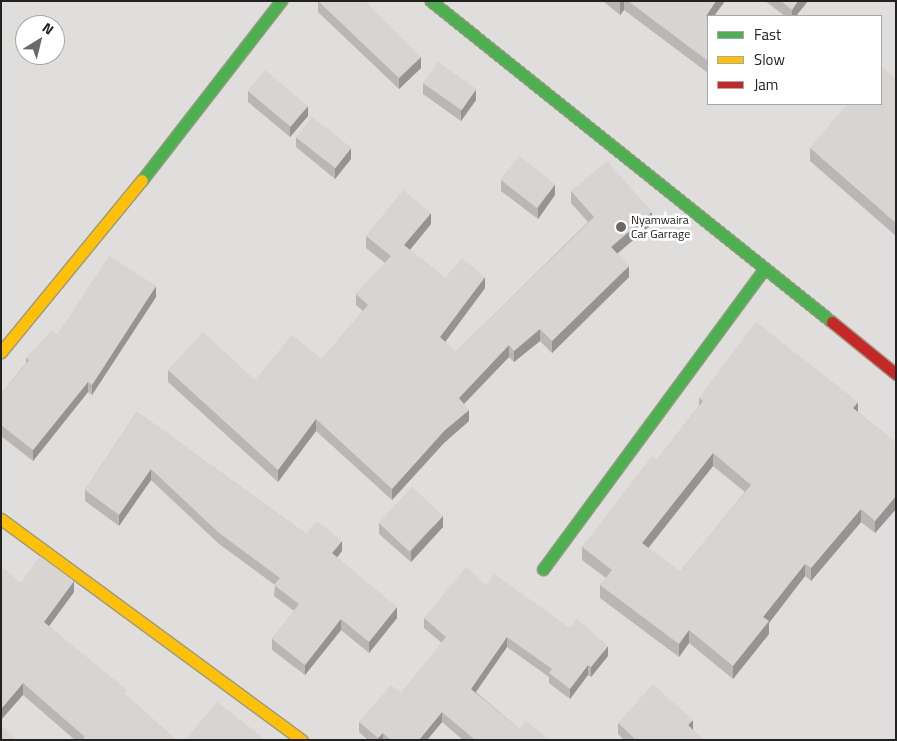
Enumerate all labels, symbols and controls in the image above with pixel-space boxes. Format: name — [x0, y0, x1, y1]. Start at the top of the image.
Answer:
north arrow — [15, 15, 65, 65]
legend — [707, 15, 882, 105]
text: N — [38, 17, 59, 40]
text: Fast — [754, 23, 781, 46]
text: Slow — [754, 48, 785, 71]
text: Jam — [754, 73, 778, 96]
place label: Nyamwaira Car Garrage — [631, 213, 690, 241]
marker: Nyamwaira Car Garrage — [615, 221, 627, 233]

